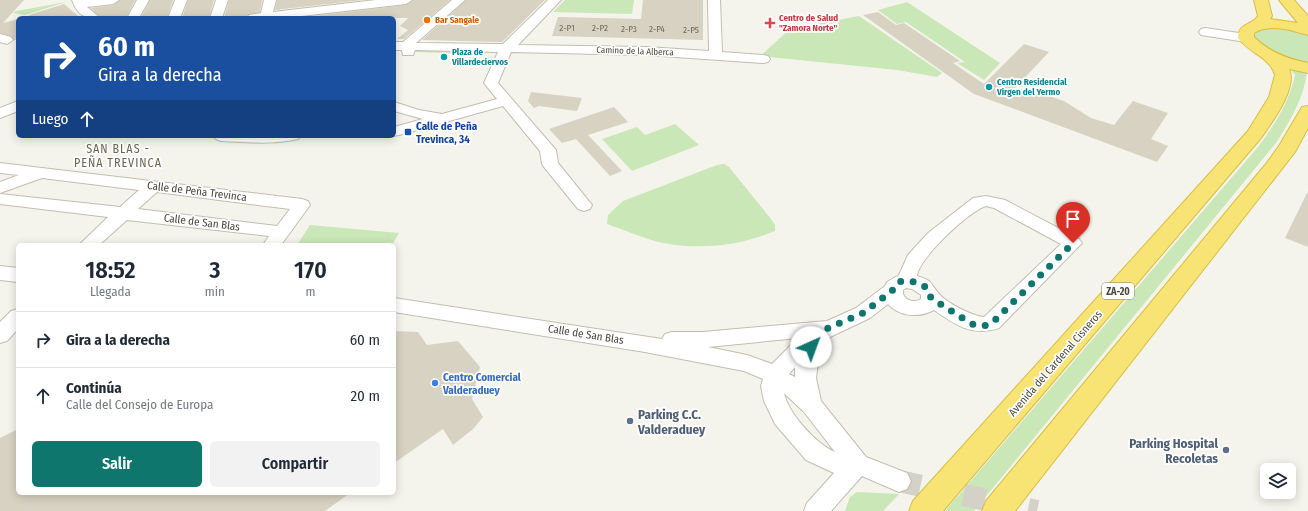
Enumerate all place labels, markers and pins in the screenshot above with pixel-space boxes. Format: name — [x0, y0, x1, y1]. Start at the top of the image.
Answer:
place label: Centro de Salud "Zamora Norte" — [779, 13, 838, 33]
marker: Bar Sangale — [422, 15, 432, 25]
place label: Bar Sangale — [435, 15, 480, 25]
marker: Centro de Salud "Zamora Norte" — [764, 17, 776, 29]
place label: Plaza de Villardeciervos — [451, 47, 508, 67]
marker: Plaza de Villardeciervos — [439, 52, 449, 62]
place label: Centro Residencial Virgen del Yermo — [996, 77, 1067, 97]
marker: Centro Residencial Virgen del Yermo — [984, 82, 994, 92]
place label: Calle de Peña Trevinca, 34 — [416, 120, 478, 146]
marker: Calle de Peña Trevinca, 34 — [403, 127, 413, 137]
pin — [1056, 202, 1090, 243]
place label: Centro Comercial Valderaduey — [442, 371, 522, 397]
marker: Centro Comercial Valderaduey — [430, 378, 440, 388]
place label: Parking C.C. Valderaduey — [637, 407, 706, 437]
marker: Parking C.C. Valderaduey — [625, 416, 635, 426]
place label: Parking Hospital Recoletas — [1129, 436, 1218, 466]
marker: Parking Hospital Recoletas — [1221, 445, 1231, 455]

